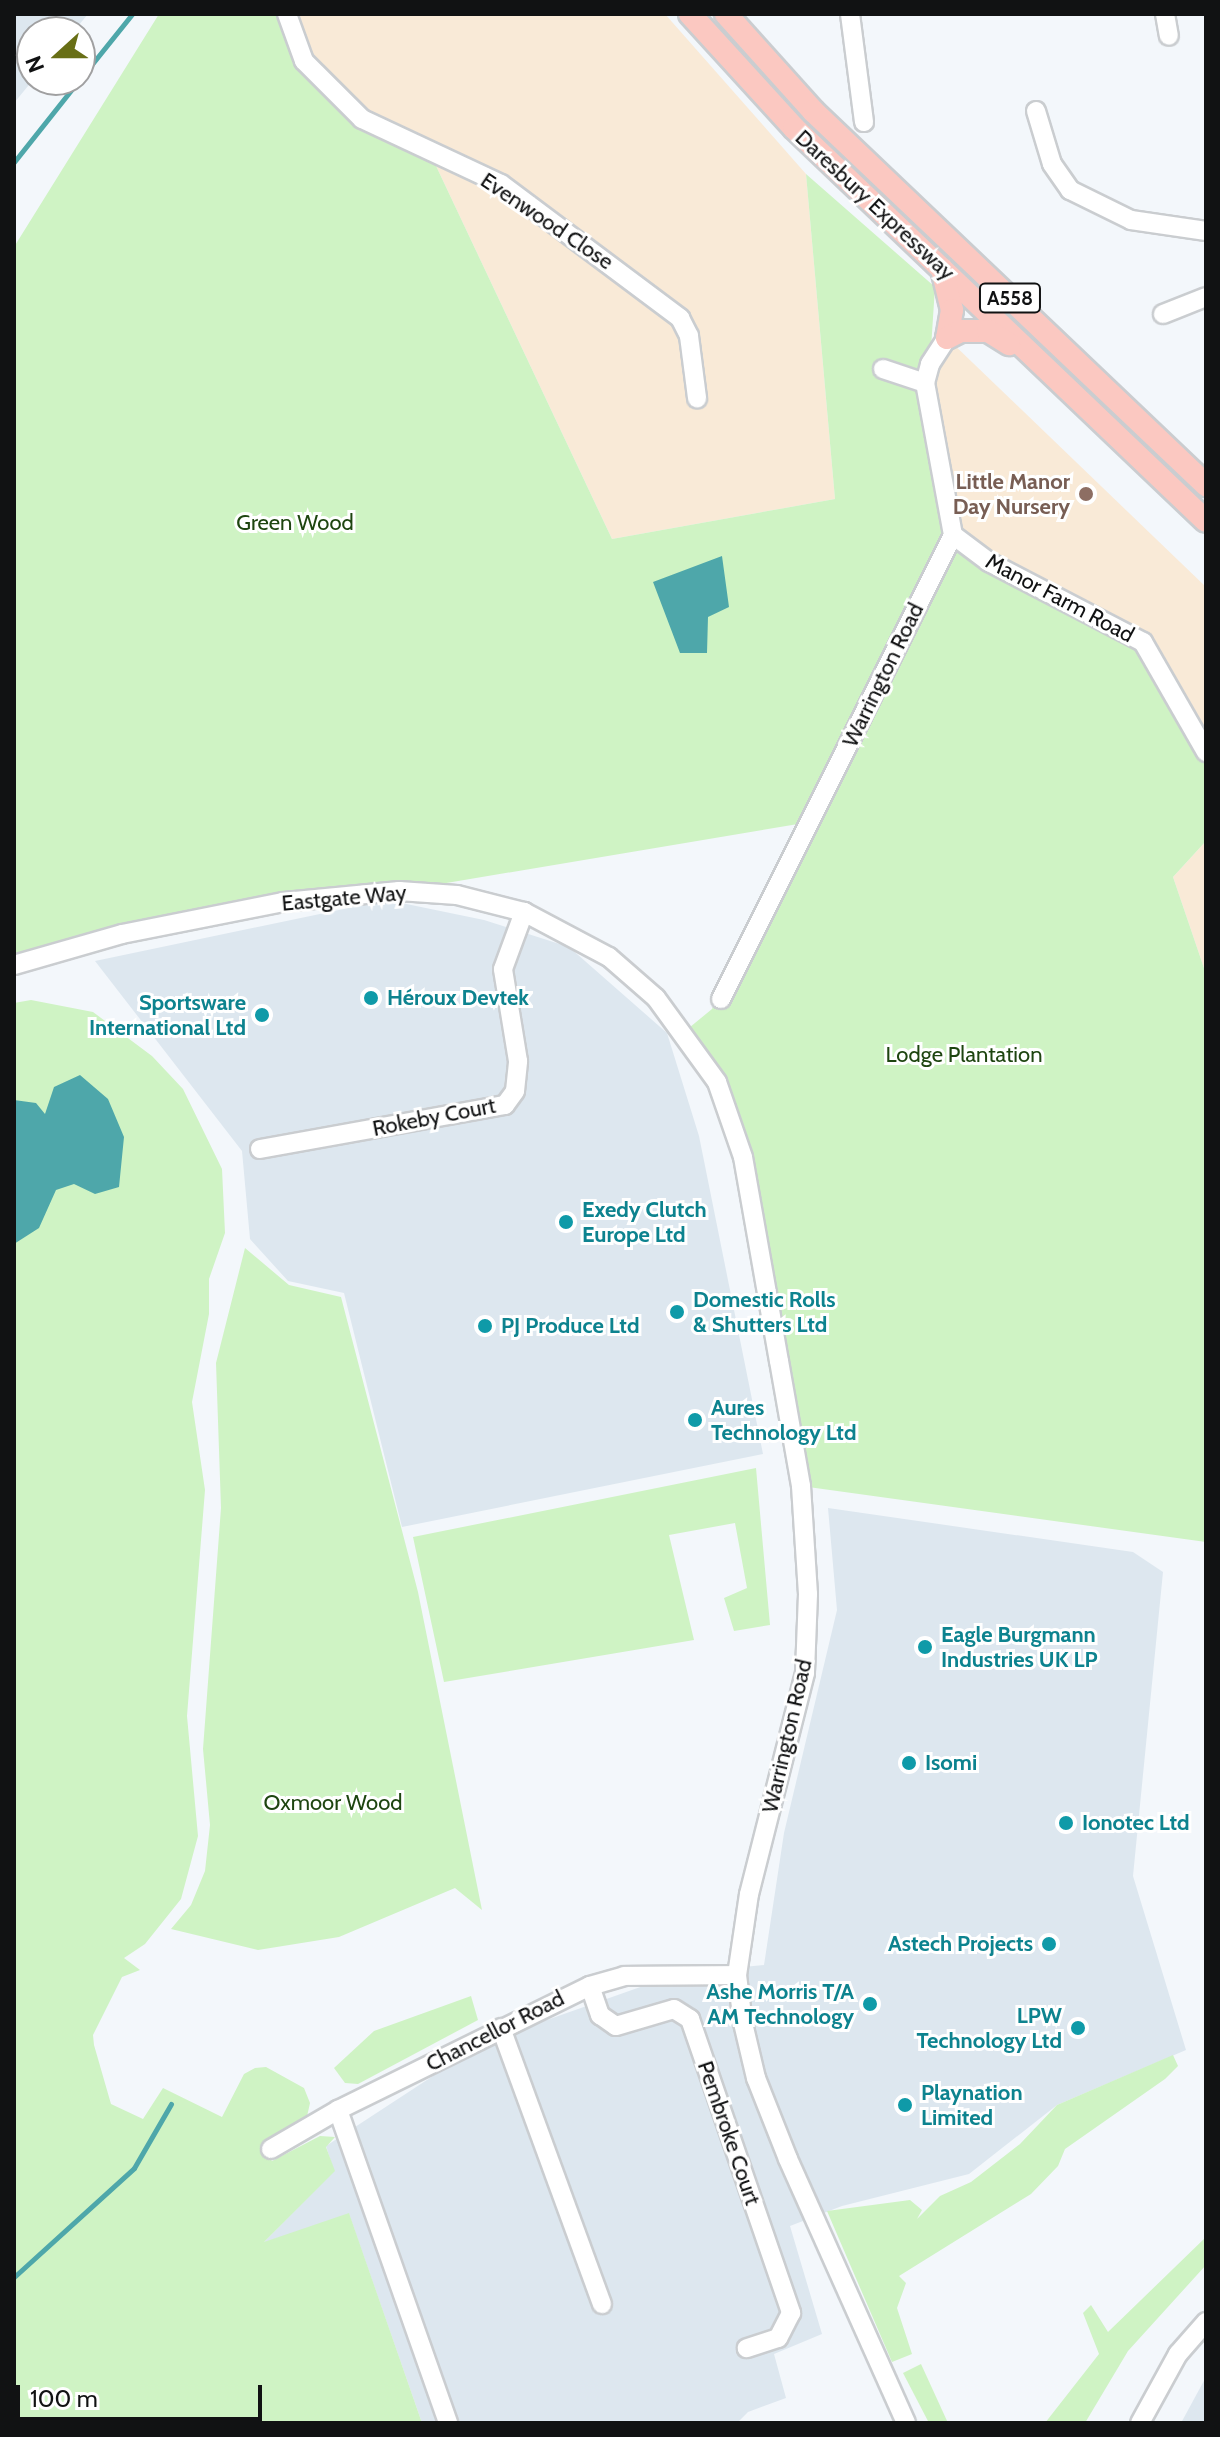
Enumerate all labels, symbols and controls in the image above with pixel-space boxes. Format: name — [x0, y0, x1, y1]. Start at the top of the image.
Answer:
north arrow — [16, 16, 96, 96]
text: N — [20, 52, 50, 76]
street label: Daresbury Expressway — [790, 124, 960, 286]
street label: Evenwood Close — [476, 167, 618, 275]
road number: A558 — [978, 282, 1042, 314]
place label: Little Manor Day Nursery — [953, 468, 1070, 520]
marker: Little Manor Day Nursery — [1077, 485, 1095, 503]
park label: Green Wood — [236, 510, 354, 536]
street label: Manor Farm Road — [981, 548, 1139, 648]
street label: Warrington Road — [837, 599, 929, 751]
street label: Eastgate Way — [280, 879, 408, 917]
place label: Héroux Devtek — [387, 985, 529, 1011]
place label: Sportsware International Ltd — [89, 989, 246, 1040]
marker: Héroux Devtek — [362, 989, 380, 1007]
marker: Sportsware International Ltd — [253, 1006, 271, 1024]
park label: Lodge Plantation — [886, 1042, 1042, 1068]
street label: Rokeby Court — [370, 1092, 498, 1142]
place label: Exedy Clutch Europe Ltd — [582, 1196, 707, 1248]
marker: Exedy Clutch Europe Ltd — [557, 1213, 575, 1231]
place label: Domestic Rolls & Shutters Ltd — [693, 1286, 836, 1338]
marker: Domestic Rolls & Shutters Ltd — [668, 1303, 686, 1321]
place label: PJ Produce Ltd — [501, 1313, 639, 1339]
marker: PJ Produce Ltd — [476, 1317, 494, 1335]
place label: Aures Technology Ltd — [711, 1394, 856, 1446]
marker: Aures Technology Ltd — [686, 1411, 704, 1429]
place label: Eagle Burgmann Industries UK LP — [941, 1621, 1098, 1672]
marker: Eagle Burgmann Industries UK LP — [916, 1638, 934, 1656]
street label: Warrington Road — [757, 1657, 817, 1815]
place label: Isomi — [925, 1750, 977, 1776]
marker: Isomi — [900, 1754, 918, 1772]
park label: Oxmoor Wood — [264, 1790, 402, 1816]
place label: Ionotec Ltd — [1082, 1810, 1190, 1836]
marker: Ionotec Ltd — [1057, 1814, 1075, 1832]
place label: Astech Projects — [888, 1931, 1033, 1957]
marker: Astech Projects — [1040, 1935, 1058, 1953]
place label: Ashe Morris T/A AM Technology — [706, 1978, 854, 2030]
street label: Chancellor Road — [422, 1985, 568, 2077]
marker: Ashe Morris T/A AM Technology — [861, 1995, 879, 2013]
place label: LPW Technology Ltd — [917, 2002, 1062, 2054]
marker: LPW Technology Ltd — [1069, 2019, 1087, 2037]
street label: Pembroke Court — [692, 2057, 766, 2209]
place label: Playnation Limited — [921, 2079, 1023, 2130]
marker: Playnation Limited — [896, 2096, 914, 2114]
scale bar — [20, 2369, 266, 2419]
text: 100 m — [30, 2384, 98, 2413]

